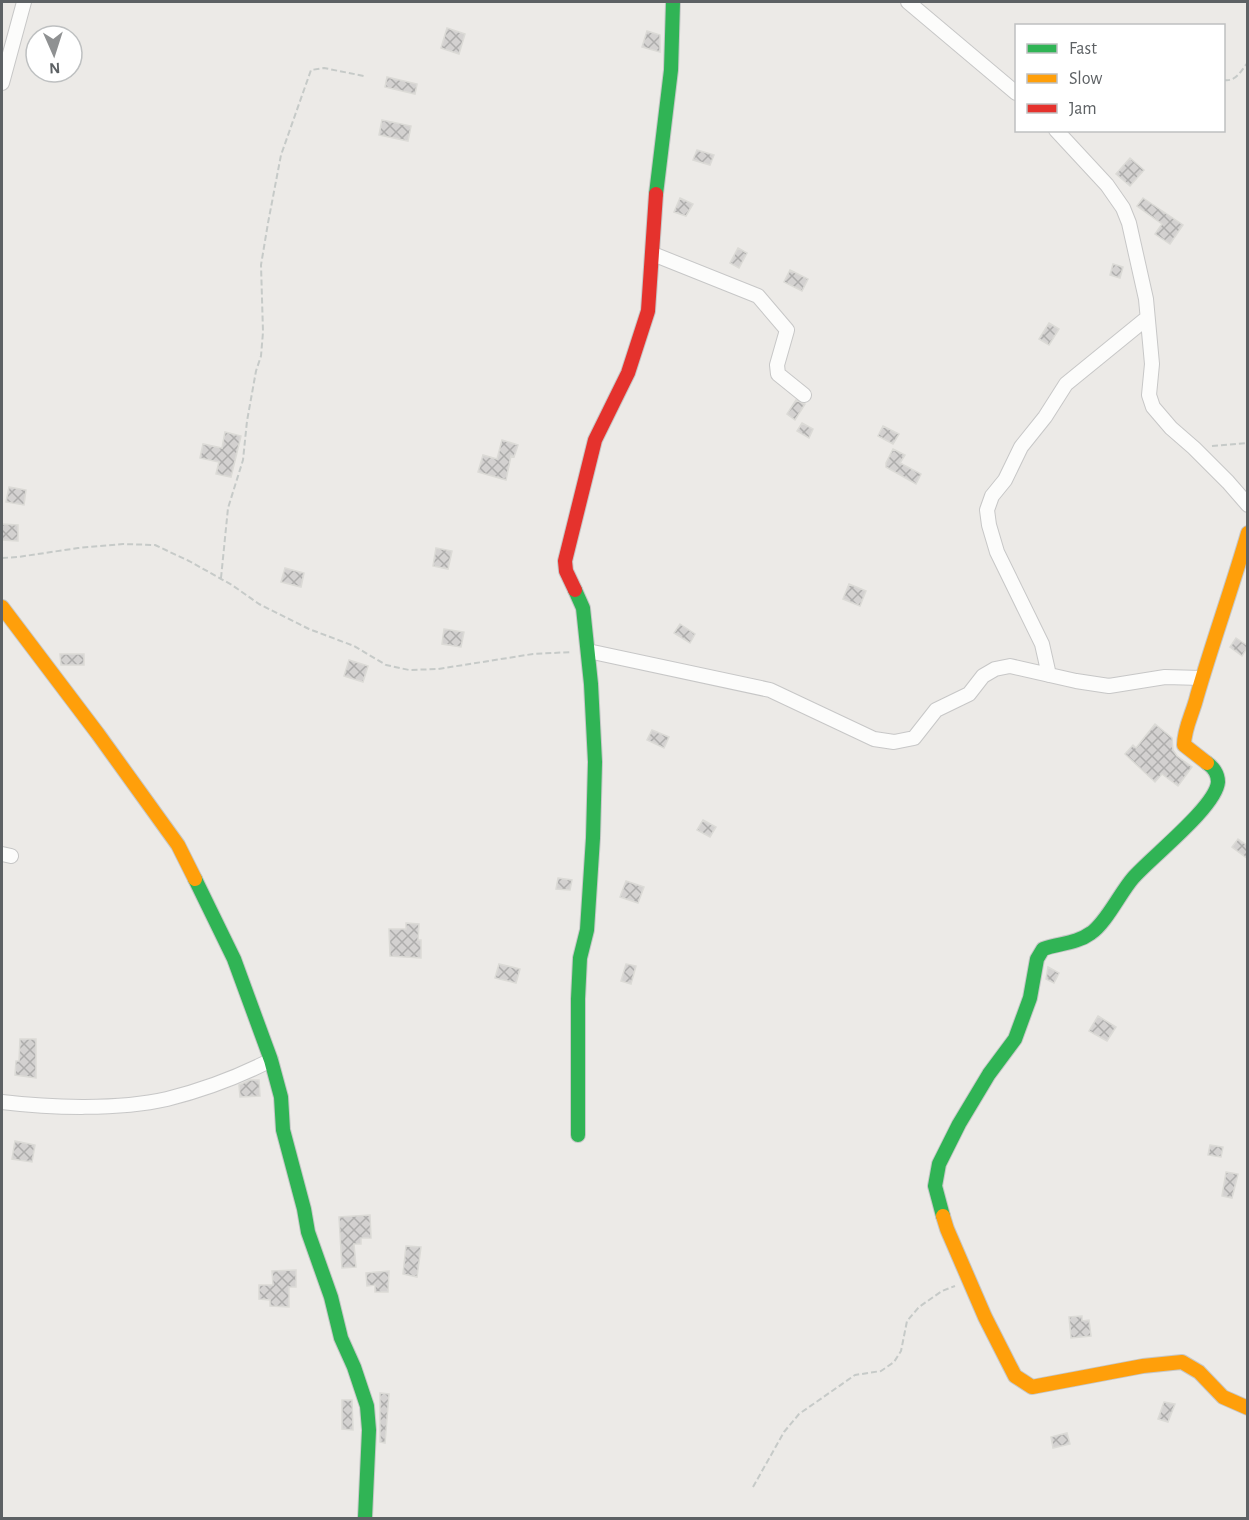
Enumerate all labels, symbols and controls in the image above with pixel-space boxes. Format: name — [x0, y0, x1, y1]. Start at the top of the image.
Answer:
north arrow — [24, 24, 84, 84]
legend — [1015, 24, 1225, 132]
text: Fast — [1069, 40, 1097, 58]
text: N — [49, 60, 61, 76]
text: Slow — [1069, 70, 1102, 88]
text: Jam — [1069, 100, 1097, 118]

